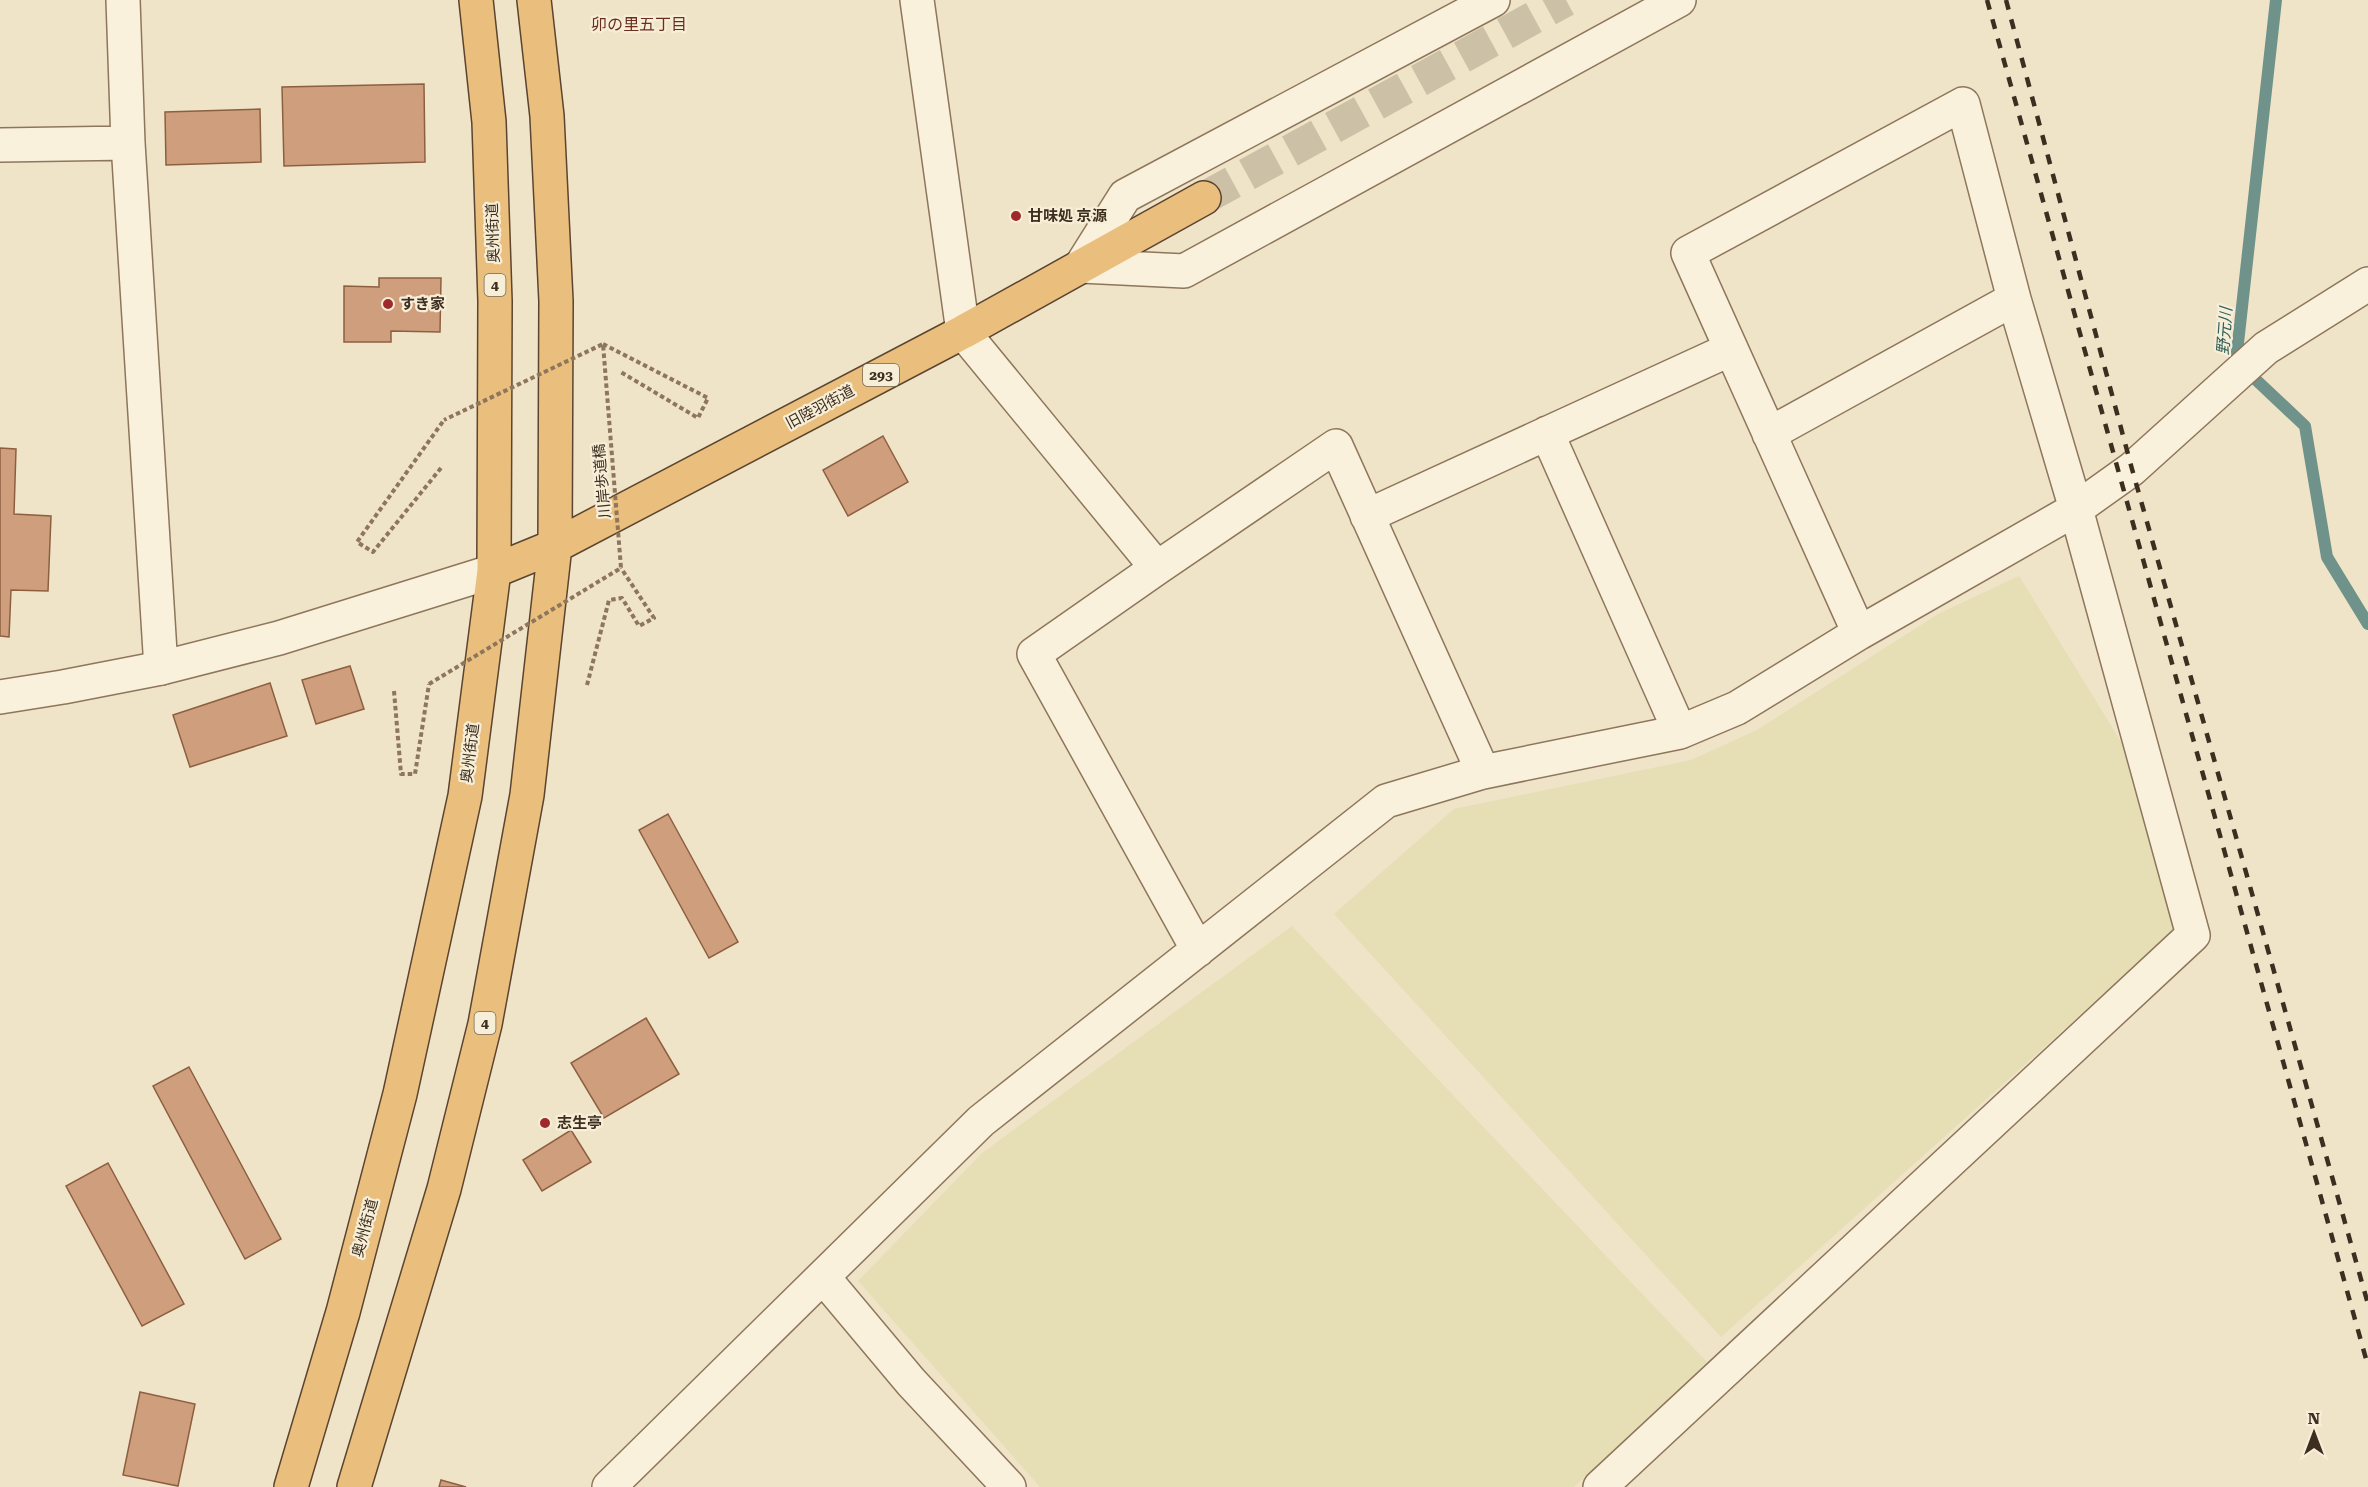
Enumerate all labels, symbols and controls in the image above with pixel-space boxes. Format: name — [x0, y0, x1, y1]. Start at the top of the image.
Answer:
district label: 卯の里五丁目 — [591, 15, 687, 34]
street label: 奥州街道 — [483, 203, 503, 263]
place label: 甘味処 京源 — [1028, 207, 1108, 225]
marker: 甘味処 京源 — [1009, 209, 1023, 223]
road number: 4 — [484, 274, 506, 296]
place label: すき家 — [400, 295, 445, 313]
marker: すき家 — [381, 297, 395, 311]
water label: 野元川 — [2213, 304, 2236, 356]
road number: 293 — [863, 364, 899, 386]
street label: 旧陸羽街道 — [783, 381, 857, 433]
street label: 川岸歩道橋 — [590, 443, 614, 519]
street label: 奥州街道 — [457, 722, 483, 784]
road number: 4 — [474, 1012, 496, 1034]
place label: 志生亭 — [557, 1114, 602, 1132]
marker: 志生亭 — [538, 1116, 552, 1130]
street label: 奥州街道 — [349, 1197, 381, 1259]
north arrow — [2284, 1403, 2344, 1463]
text: N — [2308, 1409, 2320, 1428]

